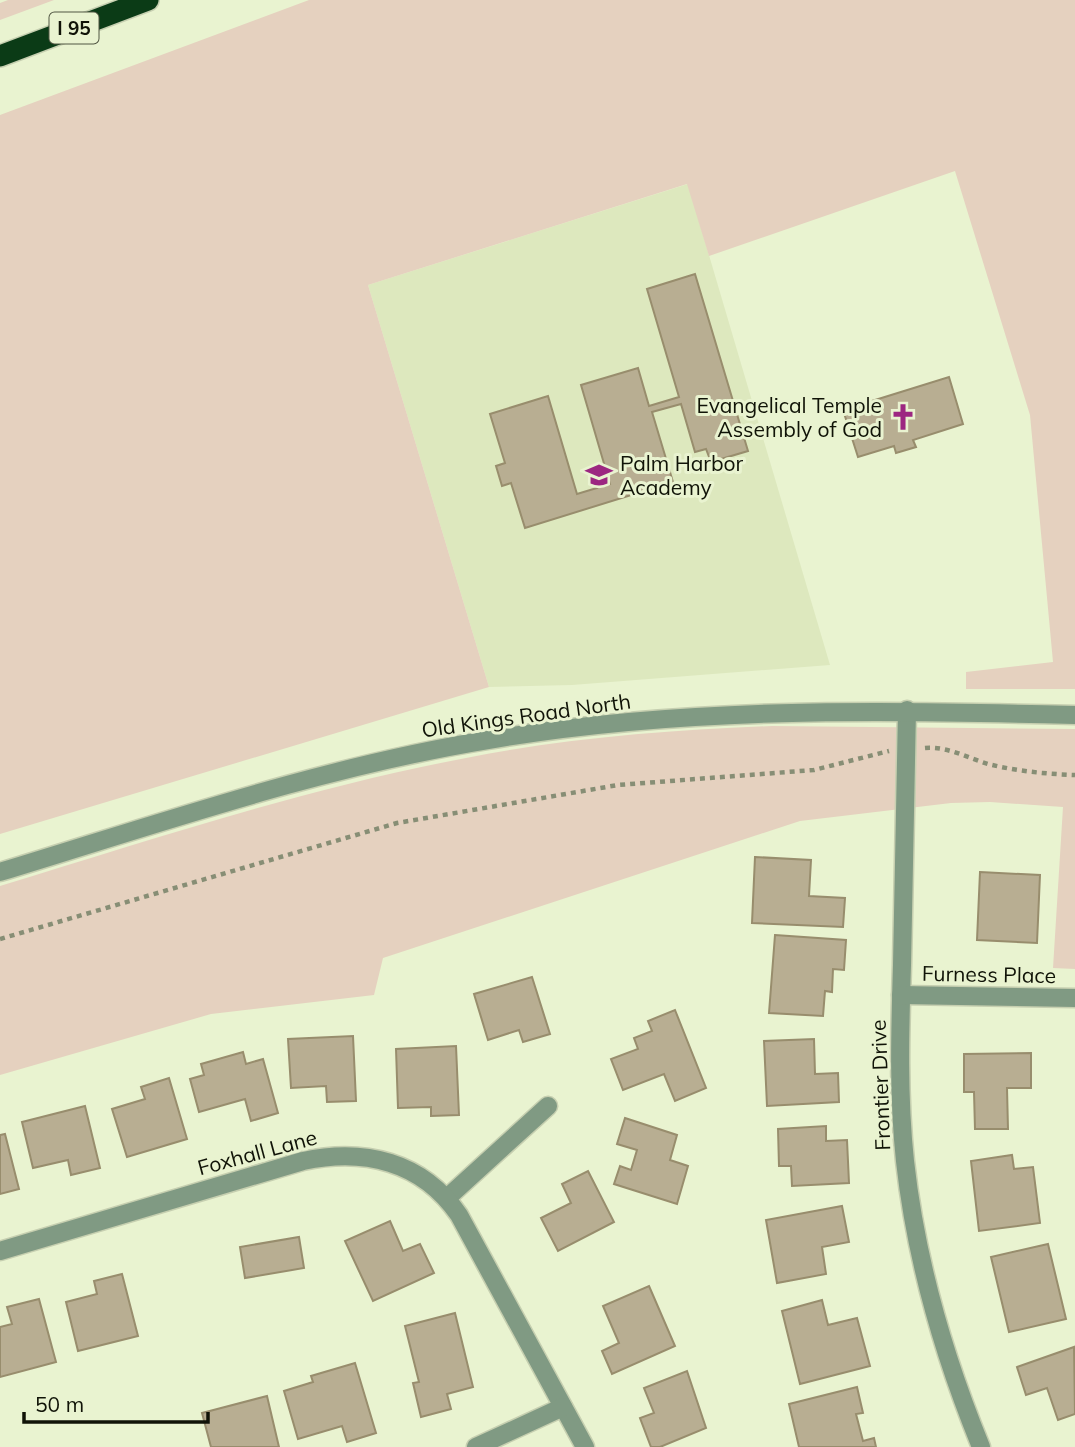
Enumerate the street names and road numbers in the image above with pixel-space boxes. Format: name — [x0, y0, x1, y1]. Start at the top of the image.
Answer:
road number: I 95 — [50, 12, 98, 44]
street label: Old Kings Road North — [420, 687, 632, 743]
street label: Furness Place — [922, 960, 1056, 988]
street label: Frontier Drive — [865, 1019, 895, 1151]
street label: Foxhall Lane — [194, 1124, 320, 1180]

